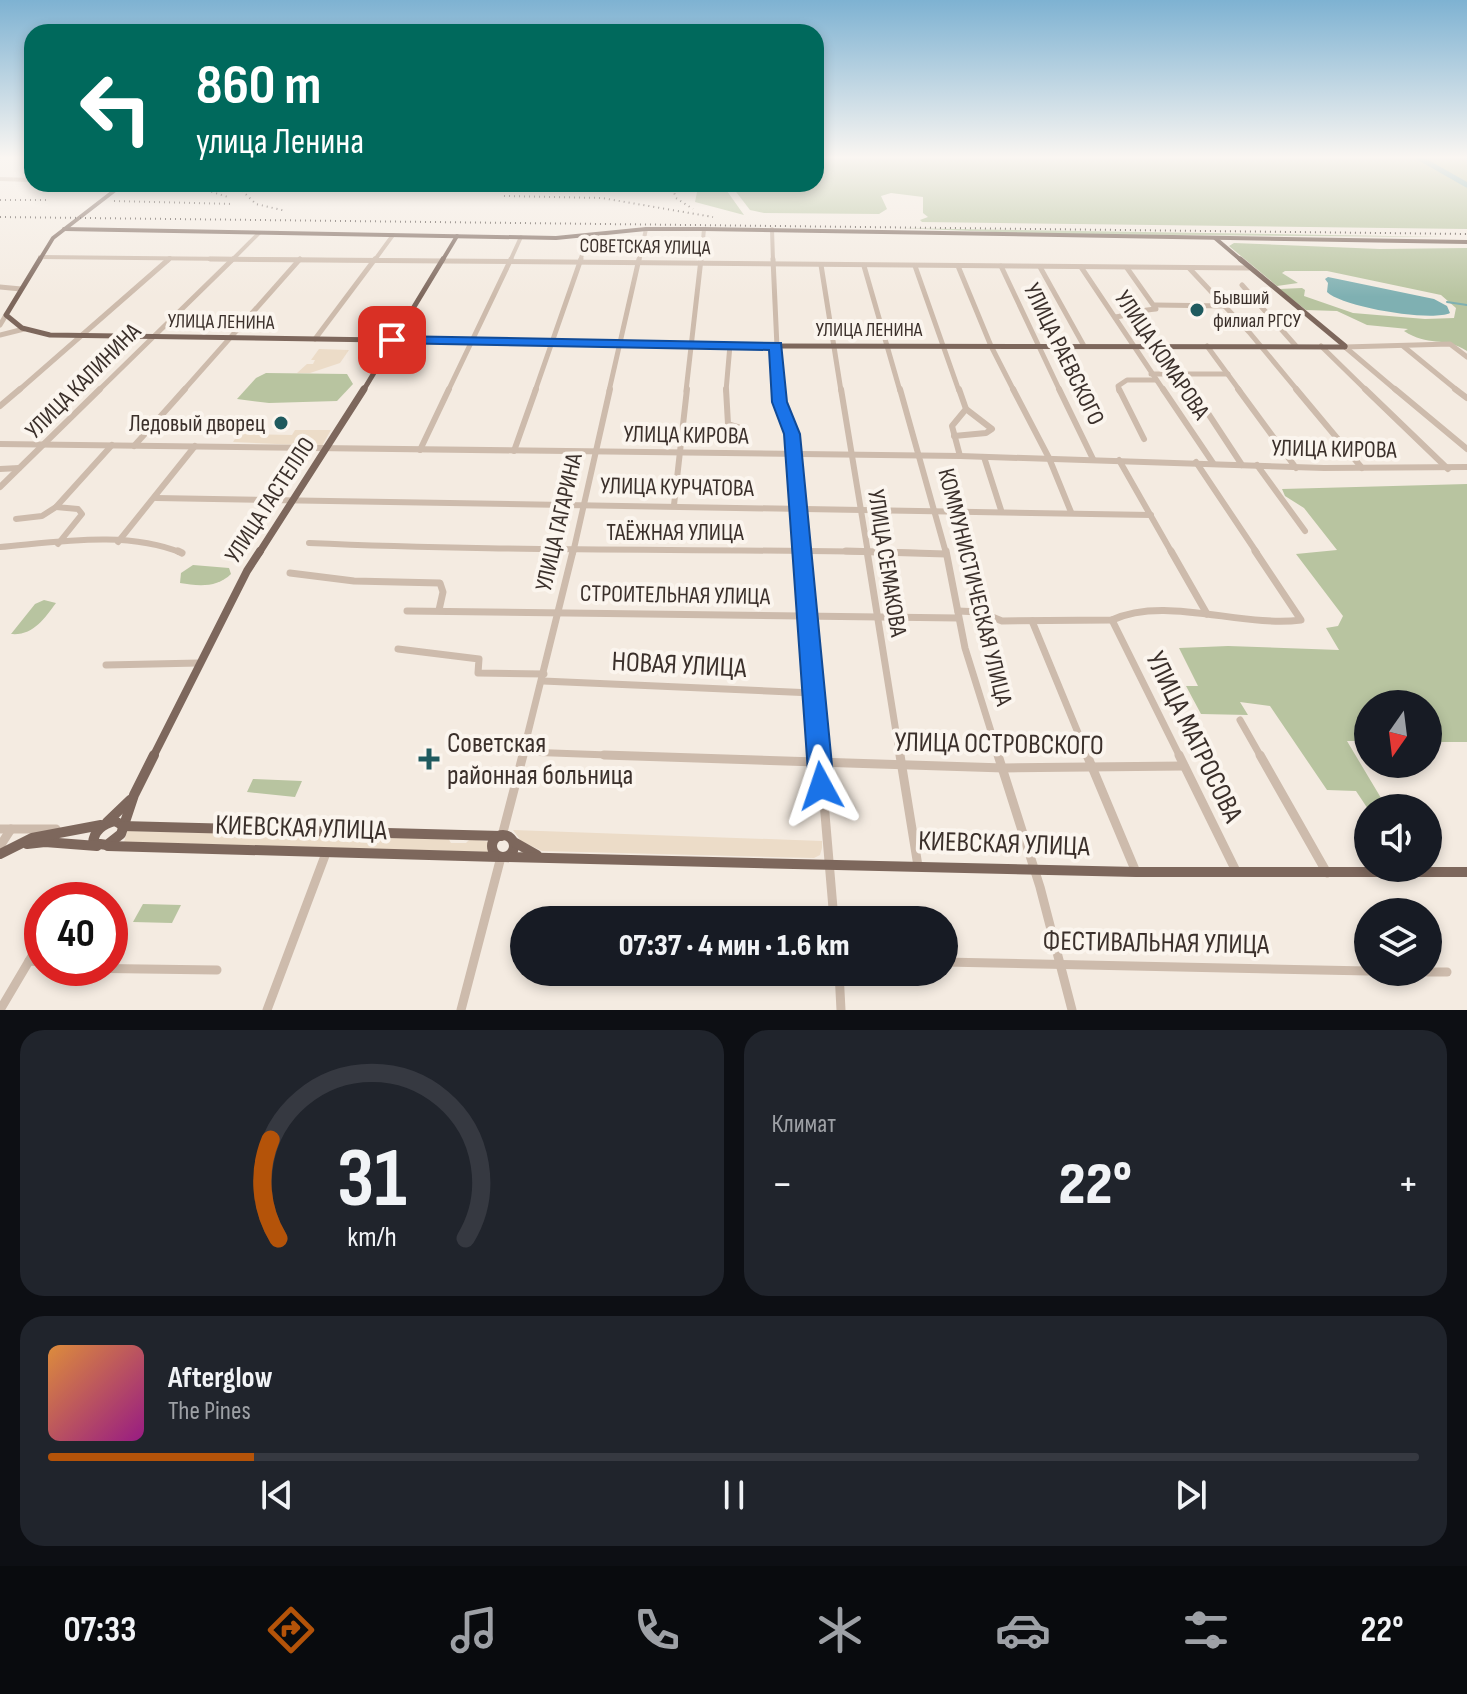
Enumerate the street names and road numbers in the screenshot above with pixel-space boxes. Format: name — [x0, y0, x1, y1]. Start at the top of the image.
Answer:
street label: СОВЕТСКАЯ УЛИЦА — [579, 234, 711, 260]
street label: УЛИЦА РАЕВСКОГО — [1017, 278, 1111, 430]
street label: УЛИЦА КОМАРОВА — [1108, 285, 1216, 426]
street label: УЛИЦА ЛЕНИНА — [167, 309, 275, 335]
street label: УЛИЦА КАЛИНИНА — [19, 317, 147, 445]
street label: УЛИЦА ЛЕНИНА — [816, 318, 923, 342]
street label: УЛИЦА КИРОВА — [623, 419, 750, 451]
street label: УЛИЦА ГАСТЕЛЛО — [219, 432, 321, 568]
street label: УЛИЦА КИРОВА — [1271, 433, 1398, 465]
street label: УЛИЦА ГАГАРИНА — [529, 450, 589, 594]
street label: КОММУНИСТИЧЕСКАЯ УЛИЦА — [931, 465, 1019, 709]
street label: УЛИЦА КУРЧАТОВА — [600, 471, 755, 503]
street label: УЛИЦА СЕМАКОВА — [861, 487, 913, 640]
street label: ТАЁЖНАЯ УЛИЦА — [606, 518, 745, 547]
street label: СТРОИТЕЛЬНАЯ УЛИЦА — [580, 579, 771, 611]
street label: НОВАЯ УЛИЦА — [611, 645, 748, 685]
street label: УЛИЦА МАТРОСОВА — [1138, 646, 1250, 829]
street label: УЛИЦА ОСТРОВСКОГО — [894, 726, 1104, 762]
street label: КИЕВСКАЯ УЛИЦА — [215, 809, 388, 848]
street label: КИЕВСКАЯ УЛИЦА — [918, 825, 1091, 864]
street label: ФЕСТИВАЛЬНАЯ УЛИЦА — [1042, 925, 1271, 961]

